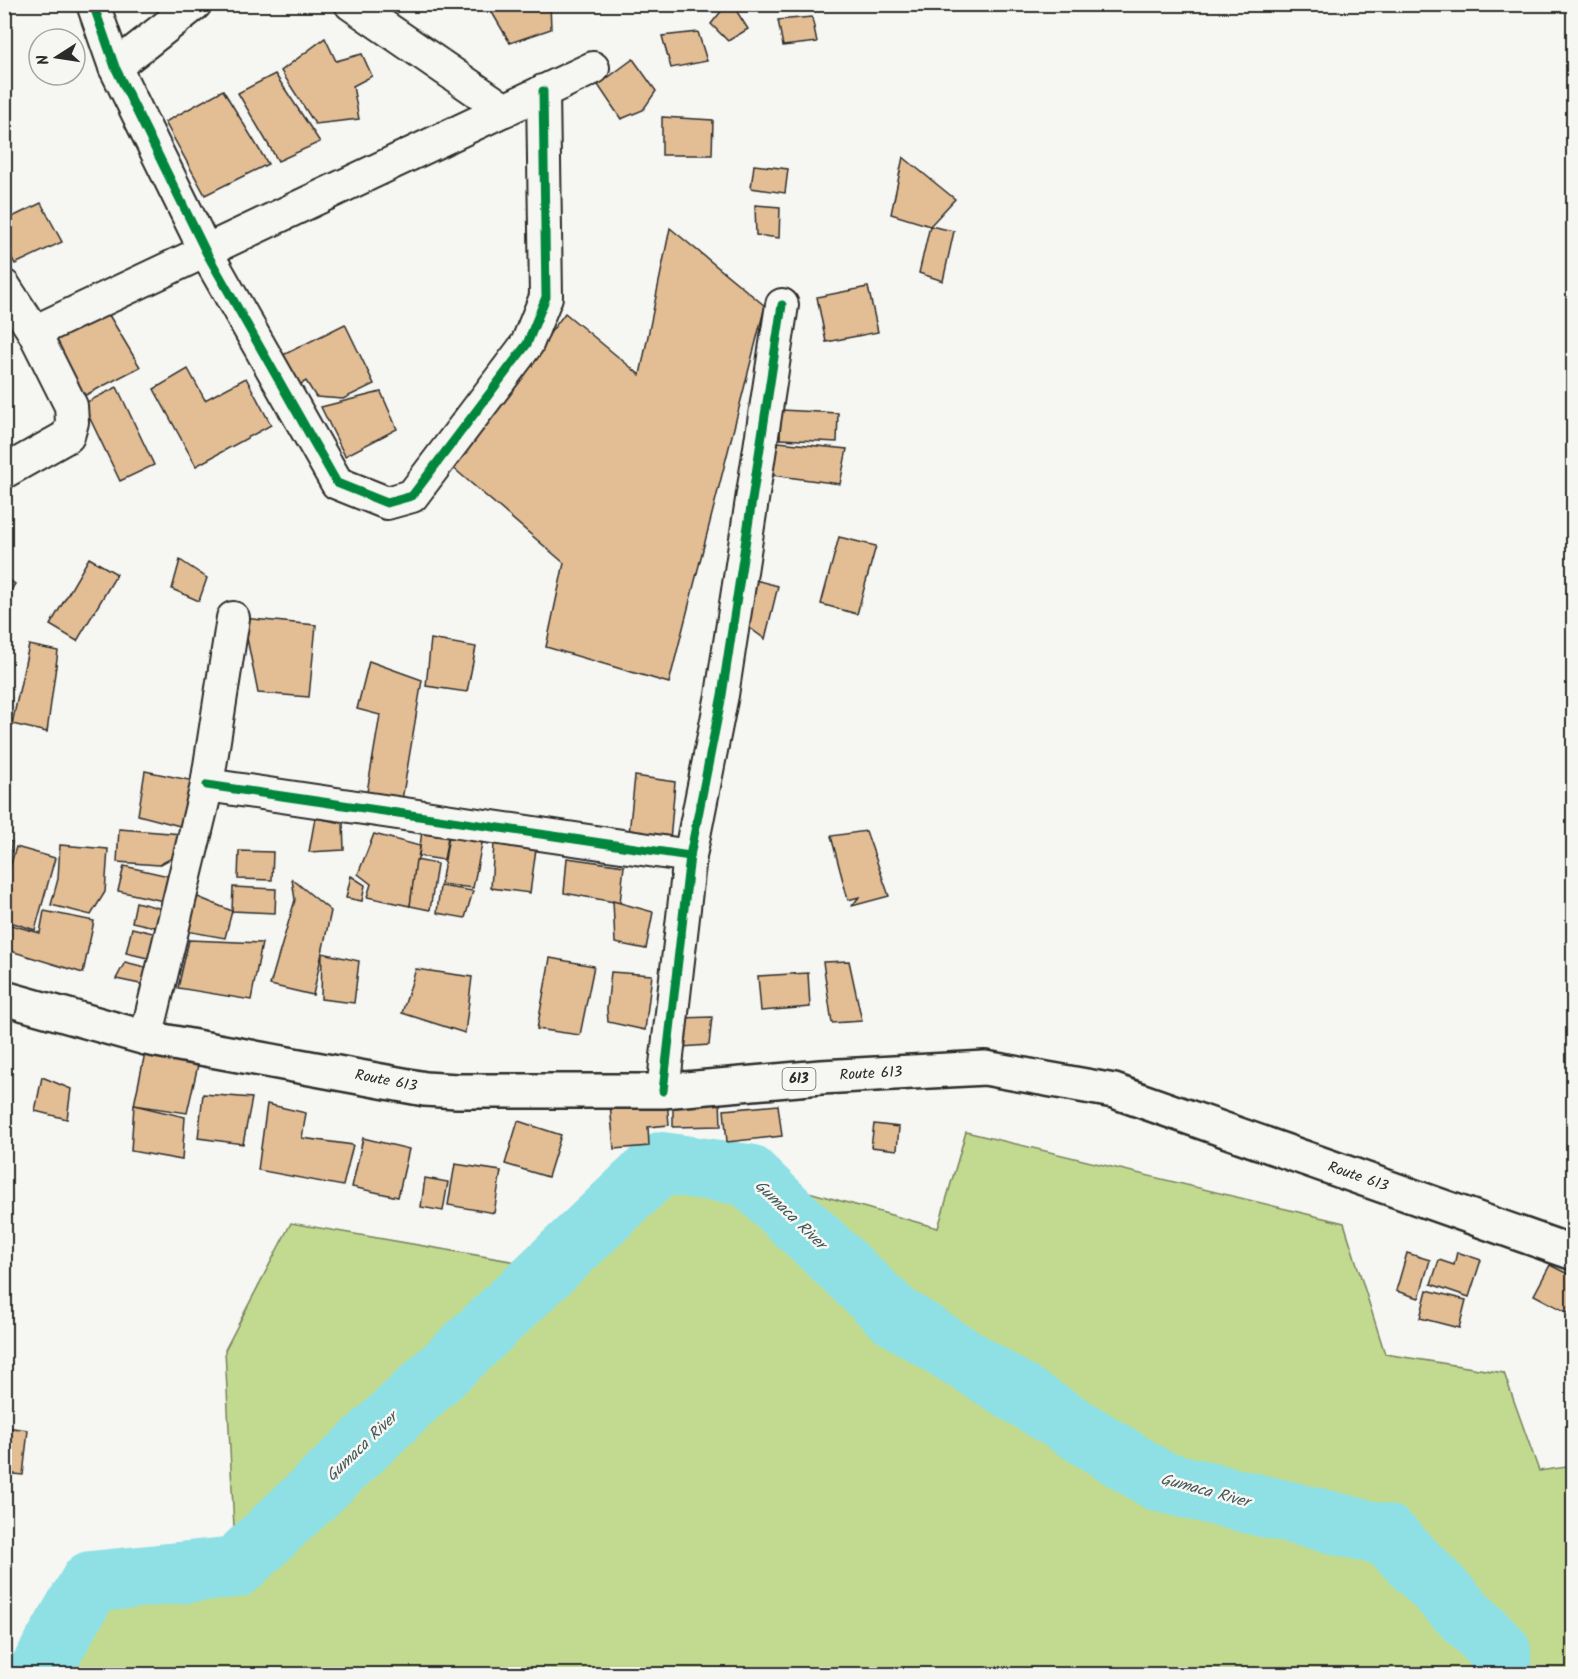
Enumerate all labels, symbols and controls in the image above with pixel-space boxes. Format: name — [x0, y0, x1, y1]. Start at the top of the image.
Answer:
north arrow — [27, 27, 87, 87]
text: N — [31, 52, 57, 67]
street label: Route 613 — [839, 1060, 903, 1088]
street label: Route 613 — [353, 1063, 420, 1099]
road number: 613 — [782, 1068, 816, 1090]
street label: Route 613 — [1324, 1155, 1392, 1199]
water label: Gumaca River — [749, 1174, 834, 1258]
water label: Gumaca River — [321, 1404, 406, 1488]
water label: Gumaca River — [1158, 1467, 1256, 1516]

